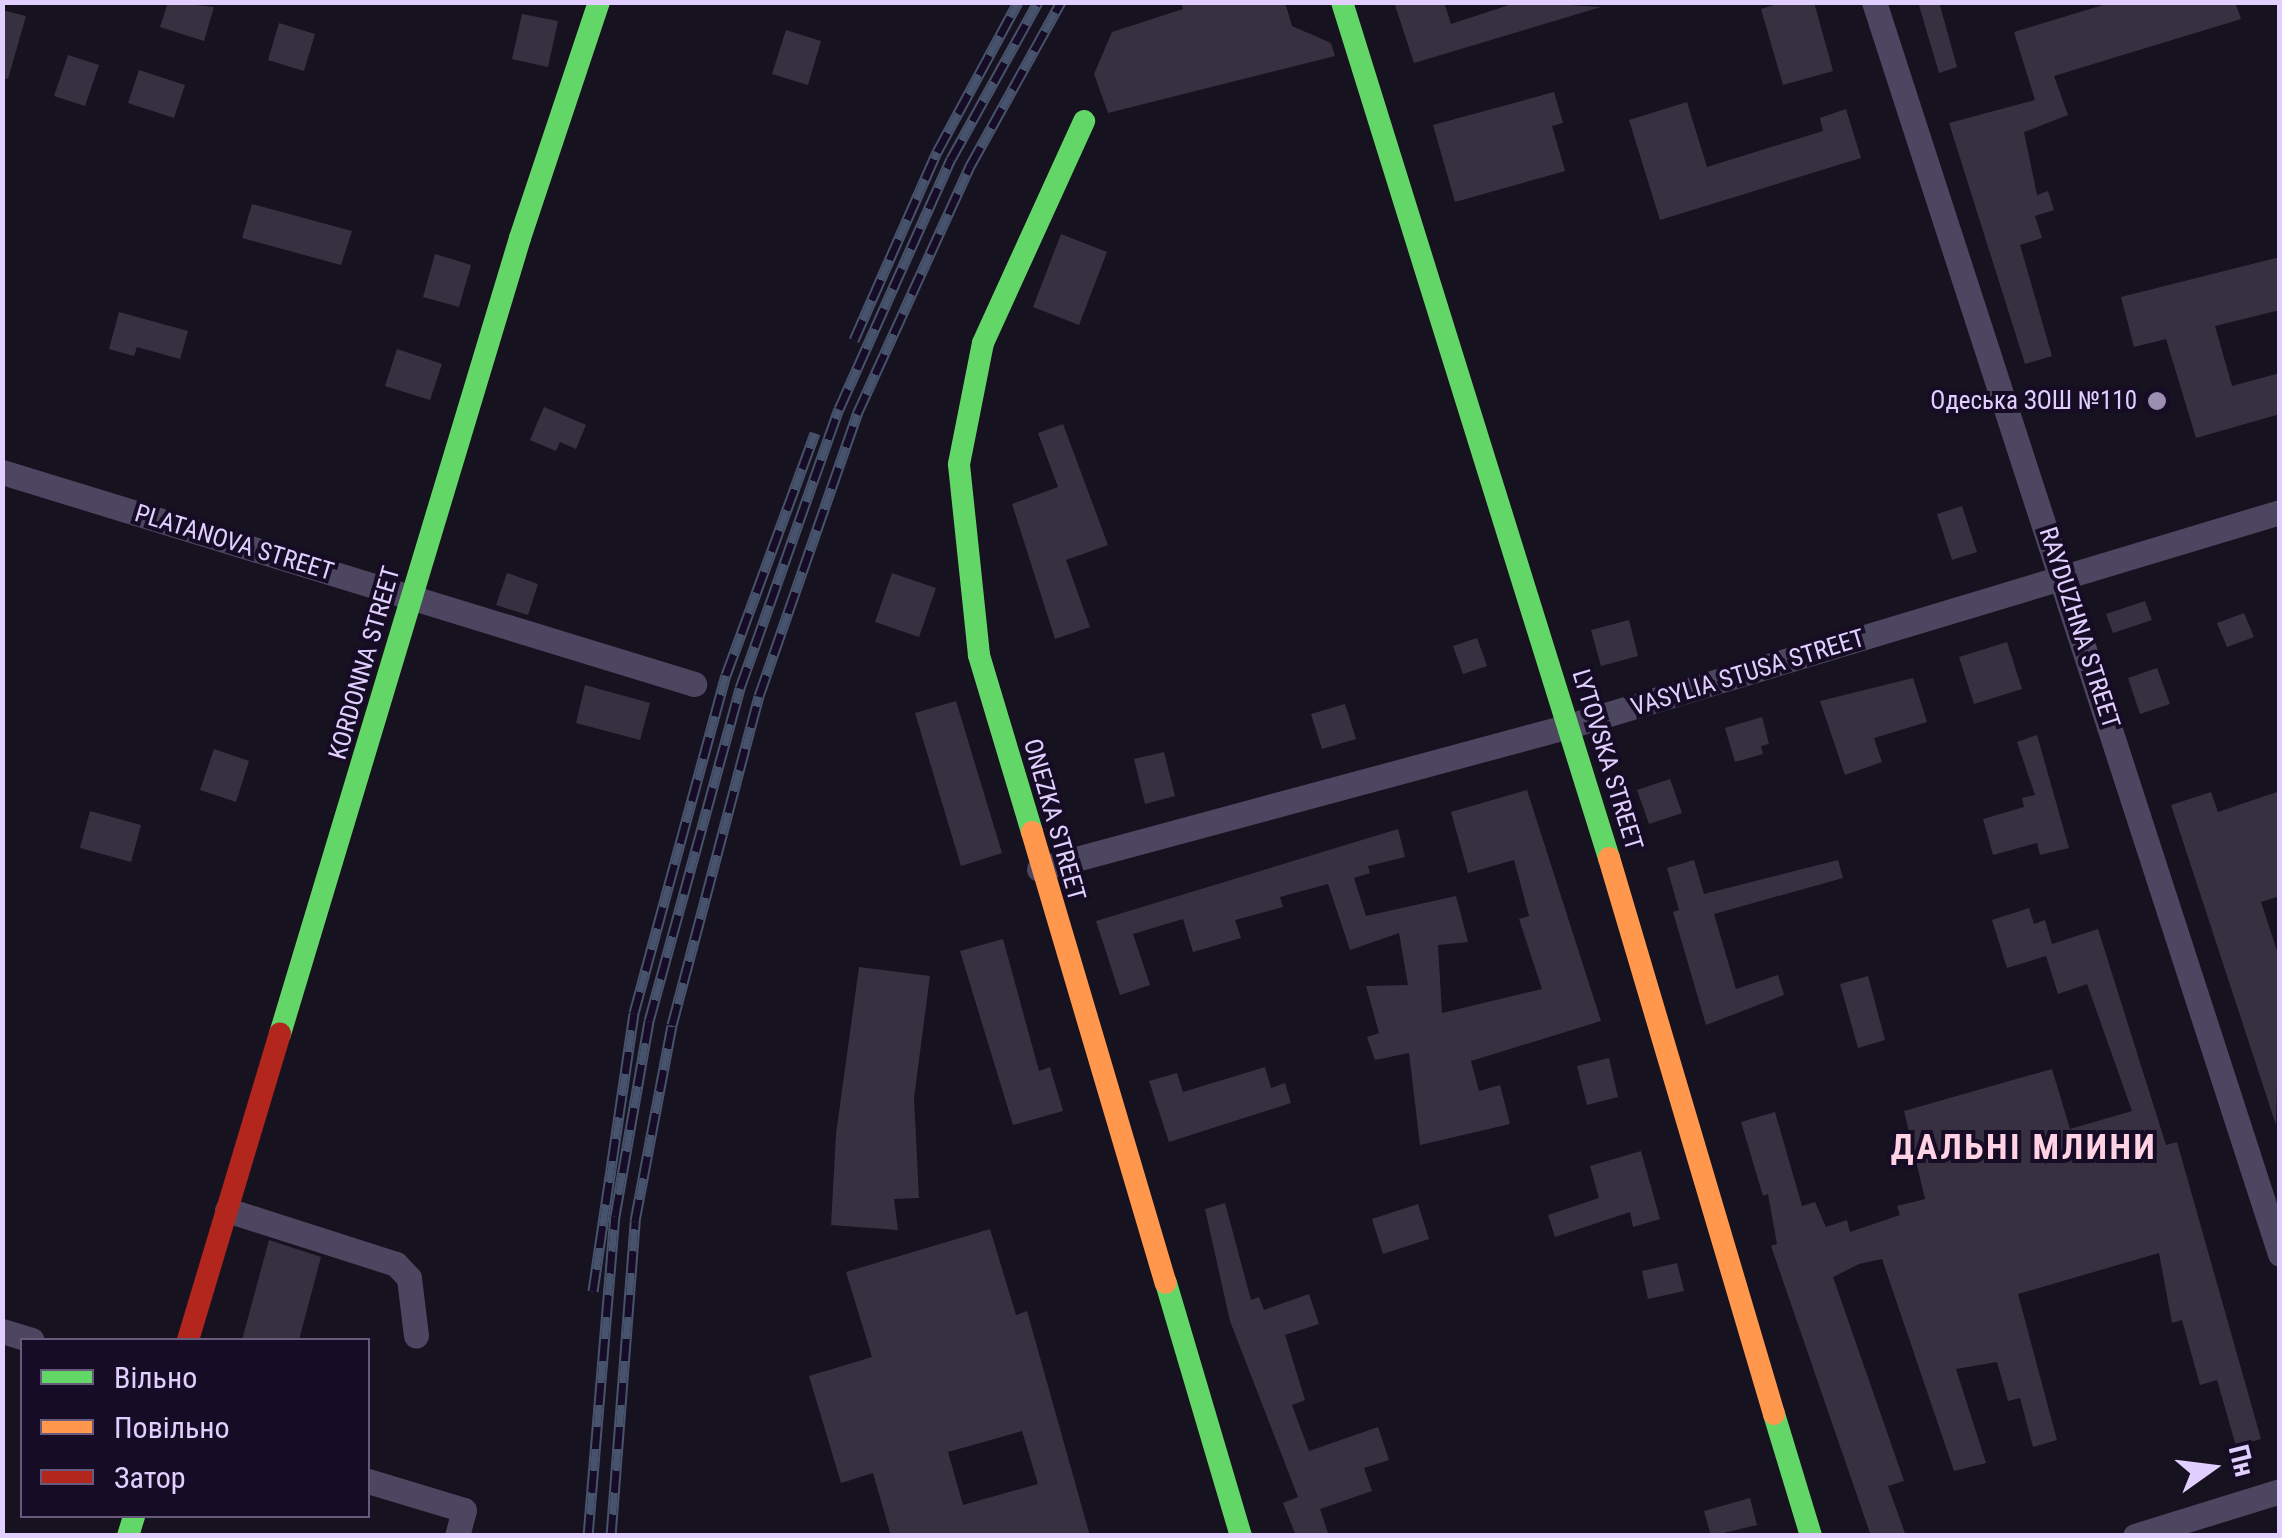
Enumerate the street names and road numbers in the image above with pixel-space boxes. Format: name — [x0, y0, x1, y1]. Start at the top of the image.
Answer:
street label: PLATANOVA STREET — [131, 499, 337, 587]
street label: RAYDUZHNA STREET — [2032, 524, 2126, 732]
street label: KORDONNA STREET — [323, 563, 407, 763]
street label: VASYLIA STUSA STREET — [1628, 623, 1868, 723]
street label: LYTOVSKA STREET — [1565, 666, 1649, 854]
street label: ONEZKA STREET — [1017, 736, 1091, 904]

